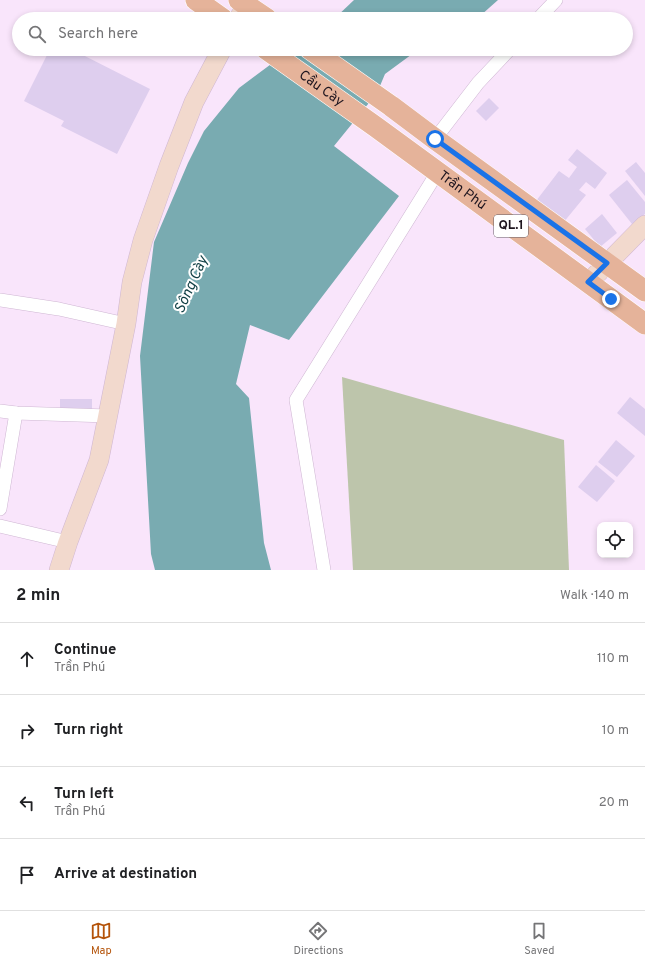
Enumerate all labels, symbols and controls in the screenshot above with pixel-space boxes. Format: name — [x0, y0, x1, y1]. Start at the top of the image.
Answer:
search box — [12, 12, 633, 56]
icon: search — [26, 23, 48, 45]
text: Search here — [58, 25, 138, 44]
street label: Cầu Cày — [296, 67, 347, 110]
route start — [426, 130, 444, 148]
street label: Trần Phú — [435, 167, 490, 213]
road number: QL.1 — [494, 215, 528, 237]
water label: Sông Cày — [171, 252, 214, 317]
route end — [602, 290, 620, 308]
map controls — [597, 522, 633, 558]
button: locate — [597, 522, 633, 558]
text: 2 min — [16, 585, 60, 607]
text: Walk · 140 m — [560, 588, 629, 604]
text: Continue — [54, 641, 116, 660]
icon: ahead — [16, 648, 38, 670]
text: 110 m — [597, 651, 629, 667]
text: Trần Phú — [54, 660, 105, 676]
icon: right — [16, 720, 38, 742]
text: Turn right — [54, 721, 123, 740]
text: 10 m — [602, 723, 629, 739]
text: Turn left — [54, 785, 114, 804]
icon: left — [16, 792, 38, 814]
text: 20 m — [599, 795, 629, 811]
text: Trần Phú — [54, 804, 105, 820]
icon: arrive — [16, 864, 38, 886]
text: Arrive at destination — [54, 865, 197, 884]
tab: Map — [90, 920, 112, 958]
tab: Directions — [293, 920, 343, 958]
tab: Saved — [524, 920, 555, 958]

